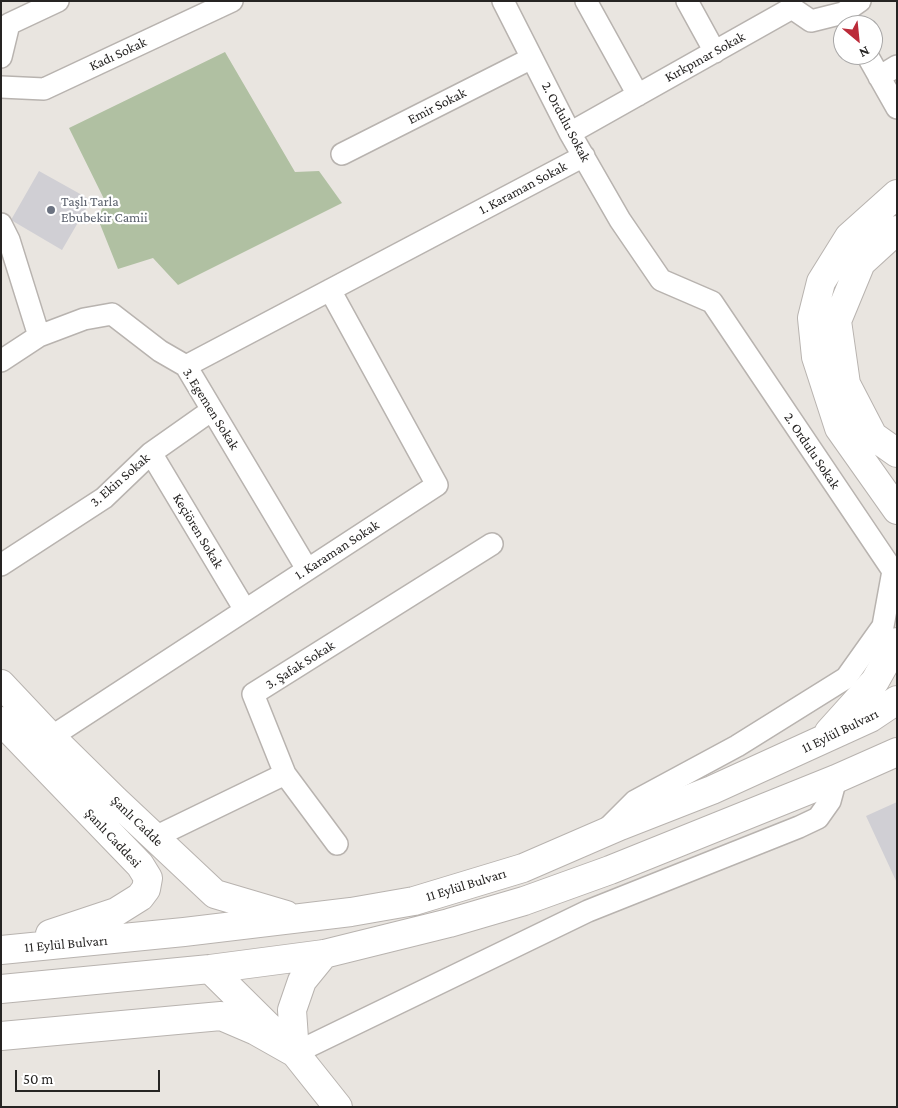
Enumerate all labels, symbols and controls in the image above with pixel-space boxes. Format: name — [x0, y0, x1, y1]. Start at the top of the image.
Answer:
north arrow — [833, 15, 883, 65]
street label: Kırkpınar Sokak — [662, 28, 748, 86]
street label: Kadı Sokak — [87, 33, 149, 75]
text: N — [857, 43, 873, 62]
street label: 2. Ordulu Sokak — [538, 79, 594, 165]
street label: Emir Sokak — [405, 84, 469, 128]
street label: 1. Karaman Sokak — [476, 158, 570, 218]
place label: Taşlı Tarla Ebubekir Camii — [61, 194, 148, 226]
marker: Taşlı Tarla Ebubekir Camii — [45, 204, 57, 216]
street label: 3. Egemen Sokak — [179, 365, 243, 453]
street label: 2. Ordulu Sokak — [780, 410, 844, 492]
street label: 3. Ekin Sokak — [87, 449, 153, 511]
street label: Keçiören Sokak — [169, 490, 227, 572]
street label: 1. Karaman Sokak — [292, 516, 382, 584]
street label: 3. Şafak Sokak — [262, 637, 338, 693]
street label: 11 Eylül Bulvarı — [799, 705, 881, 757]
street label: Şanlı Cadde — [107, 792, 167, 850]
street label: Şanlı Caddesi — [81, 805, 145, 871]
street label: 11 Eylül Bulvarı — [424, 865, 508, 905]
street label: 11 Eylül Bulvarı — [24, 932, 108, 956]
scale bar — [18, 1060, 162, 1092]
text: 50 m — [23, 1071, 53, 1087]

